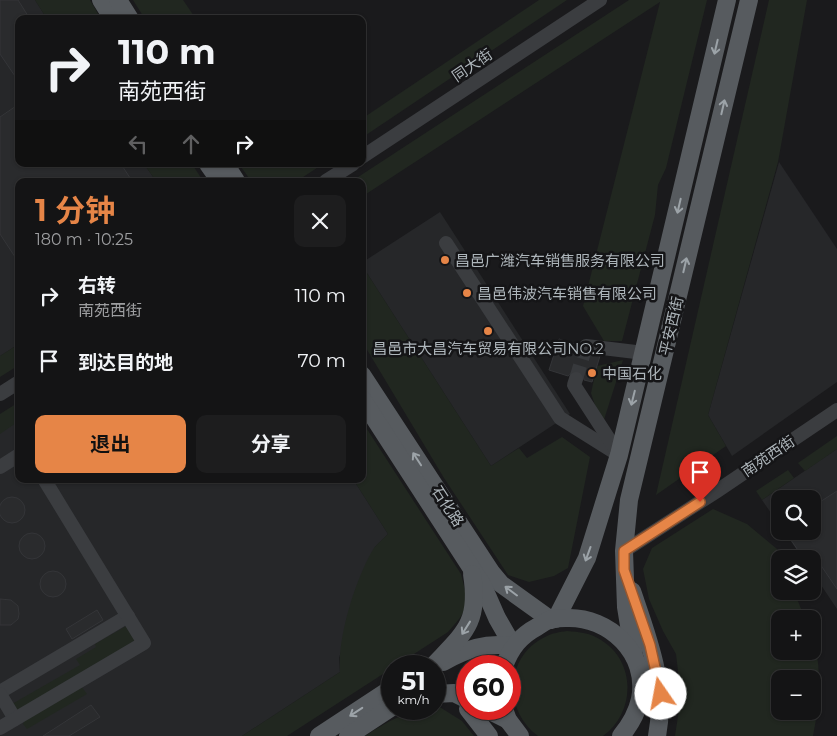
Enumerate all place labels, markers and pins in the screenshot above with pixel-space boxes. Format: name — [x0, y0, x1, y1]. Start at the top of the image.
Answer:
place label: 昌邑广潍汽车销售服务有限公司 — [455, 251, 665, 270]
marker: 昌邑广潍汽车销售服务有限公司 — [439, 254, 451, 266]
place label: 昌邑伟波汽车销售有限公司 — [477, 284, 657, 303]
marker: 昌邑伟波汽车销售有限公司 — [461, 287, 473, 299]
marker: 昌邑市大昌汽车贸易有限公司NO.2 — [482, 325, 494, 337]
place label: 昌邑市大昌汽车贸易有限公司NO.2 — [372, 339, 604, 358]
place label: 中国石化 — [602, 364, 662, 383]
marker: 中国石化 — [586, 367, 598, 379]
pin — [679, 451, 721, 502]

